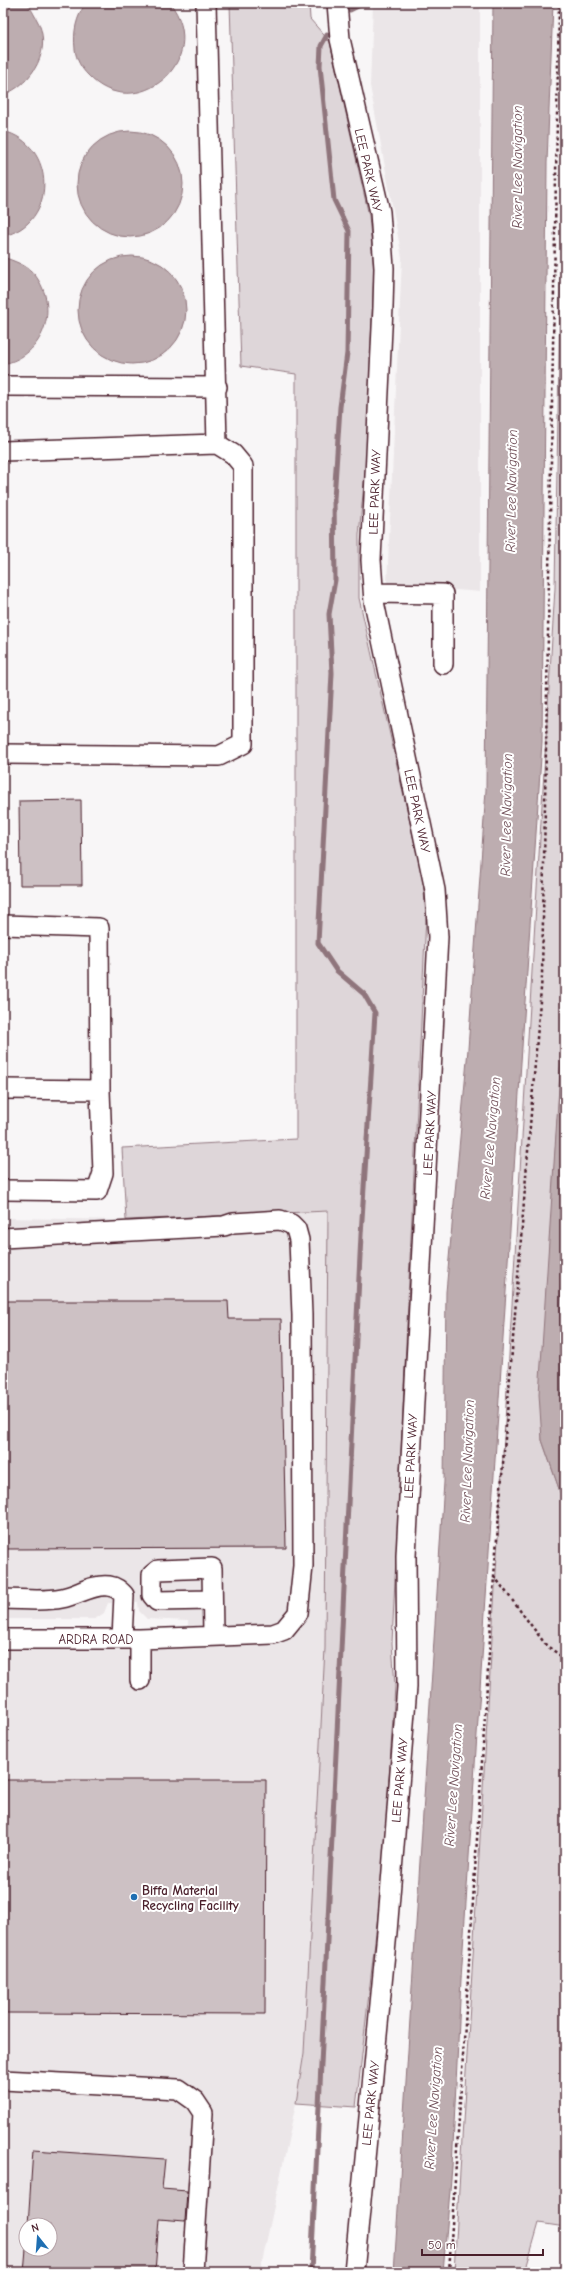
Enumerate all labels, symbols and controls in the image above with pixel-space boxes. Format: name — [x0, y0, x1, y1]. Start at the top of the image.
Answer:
water label: River Lee Navigation — [509, 105, 526, 229]
street label: LEE PARK WAY — [352, 127, 385, 214]
water label: River Lee Navigation — [502, 429, 521, 553]
street label: LEE PARK WAY — [366, 449, 383, 535]
water label: River Lee Navigation — [497, 753, 516, 877]
street label: LEE PARK WAY — [401, 768, 434, 855]
water label: River Lee Navigation — [477, 1076, 504, 1200]
street label: LEE PARK WAY — [420, 1090, 439, 1176]
water label: River Lee Navigation — [457, 1399, 478, 1523]
street label: LEE PARK WAY — [401, 1413, 420, 1499]
street label: ARDRA ROAD — [59, 1632, 133, 1647]
water label: River Lee Navigation — [441, 1723, 466, 1847]
street label: LEE PARK WAY — [388, 1737, 411, 1823]
place label: Biffa Material Recycling Facility — [142, 1883, 239, 1913]
marker: Biffa Material Recycling Facility — [129, 1892, 139, 1902]
water label: River Lee Navigation — [421, 2046, 446, 2170]
street label: LEE PARK WAY — [359, 2060, 382, 2146]
north arrow — [18, 2217, 58, 2257]
text: N — [30, 2221, 41, 2235]
scale bar — [422, 2231, 543, 2257]
text: 50 m — [428, 2238, 456, 2252]

